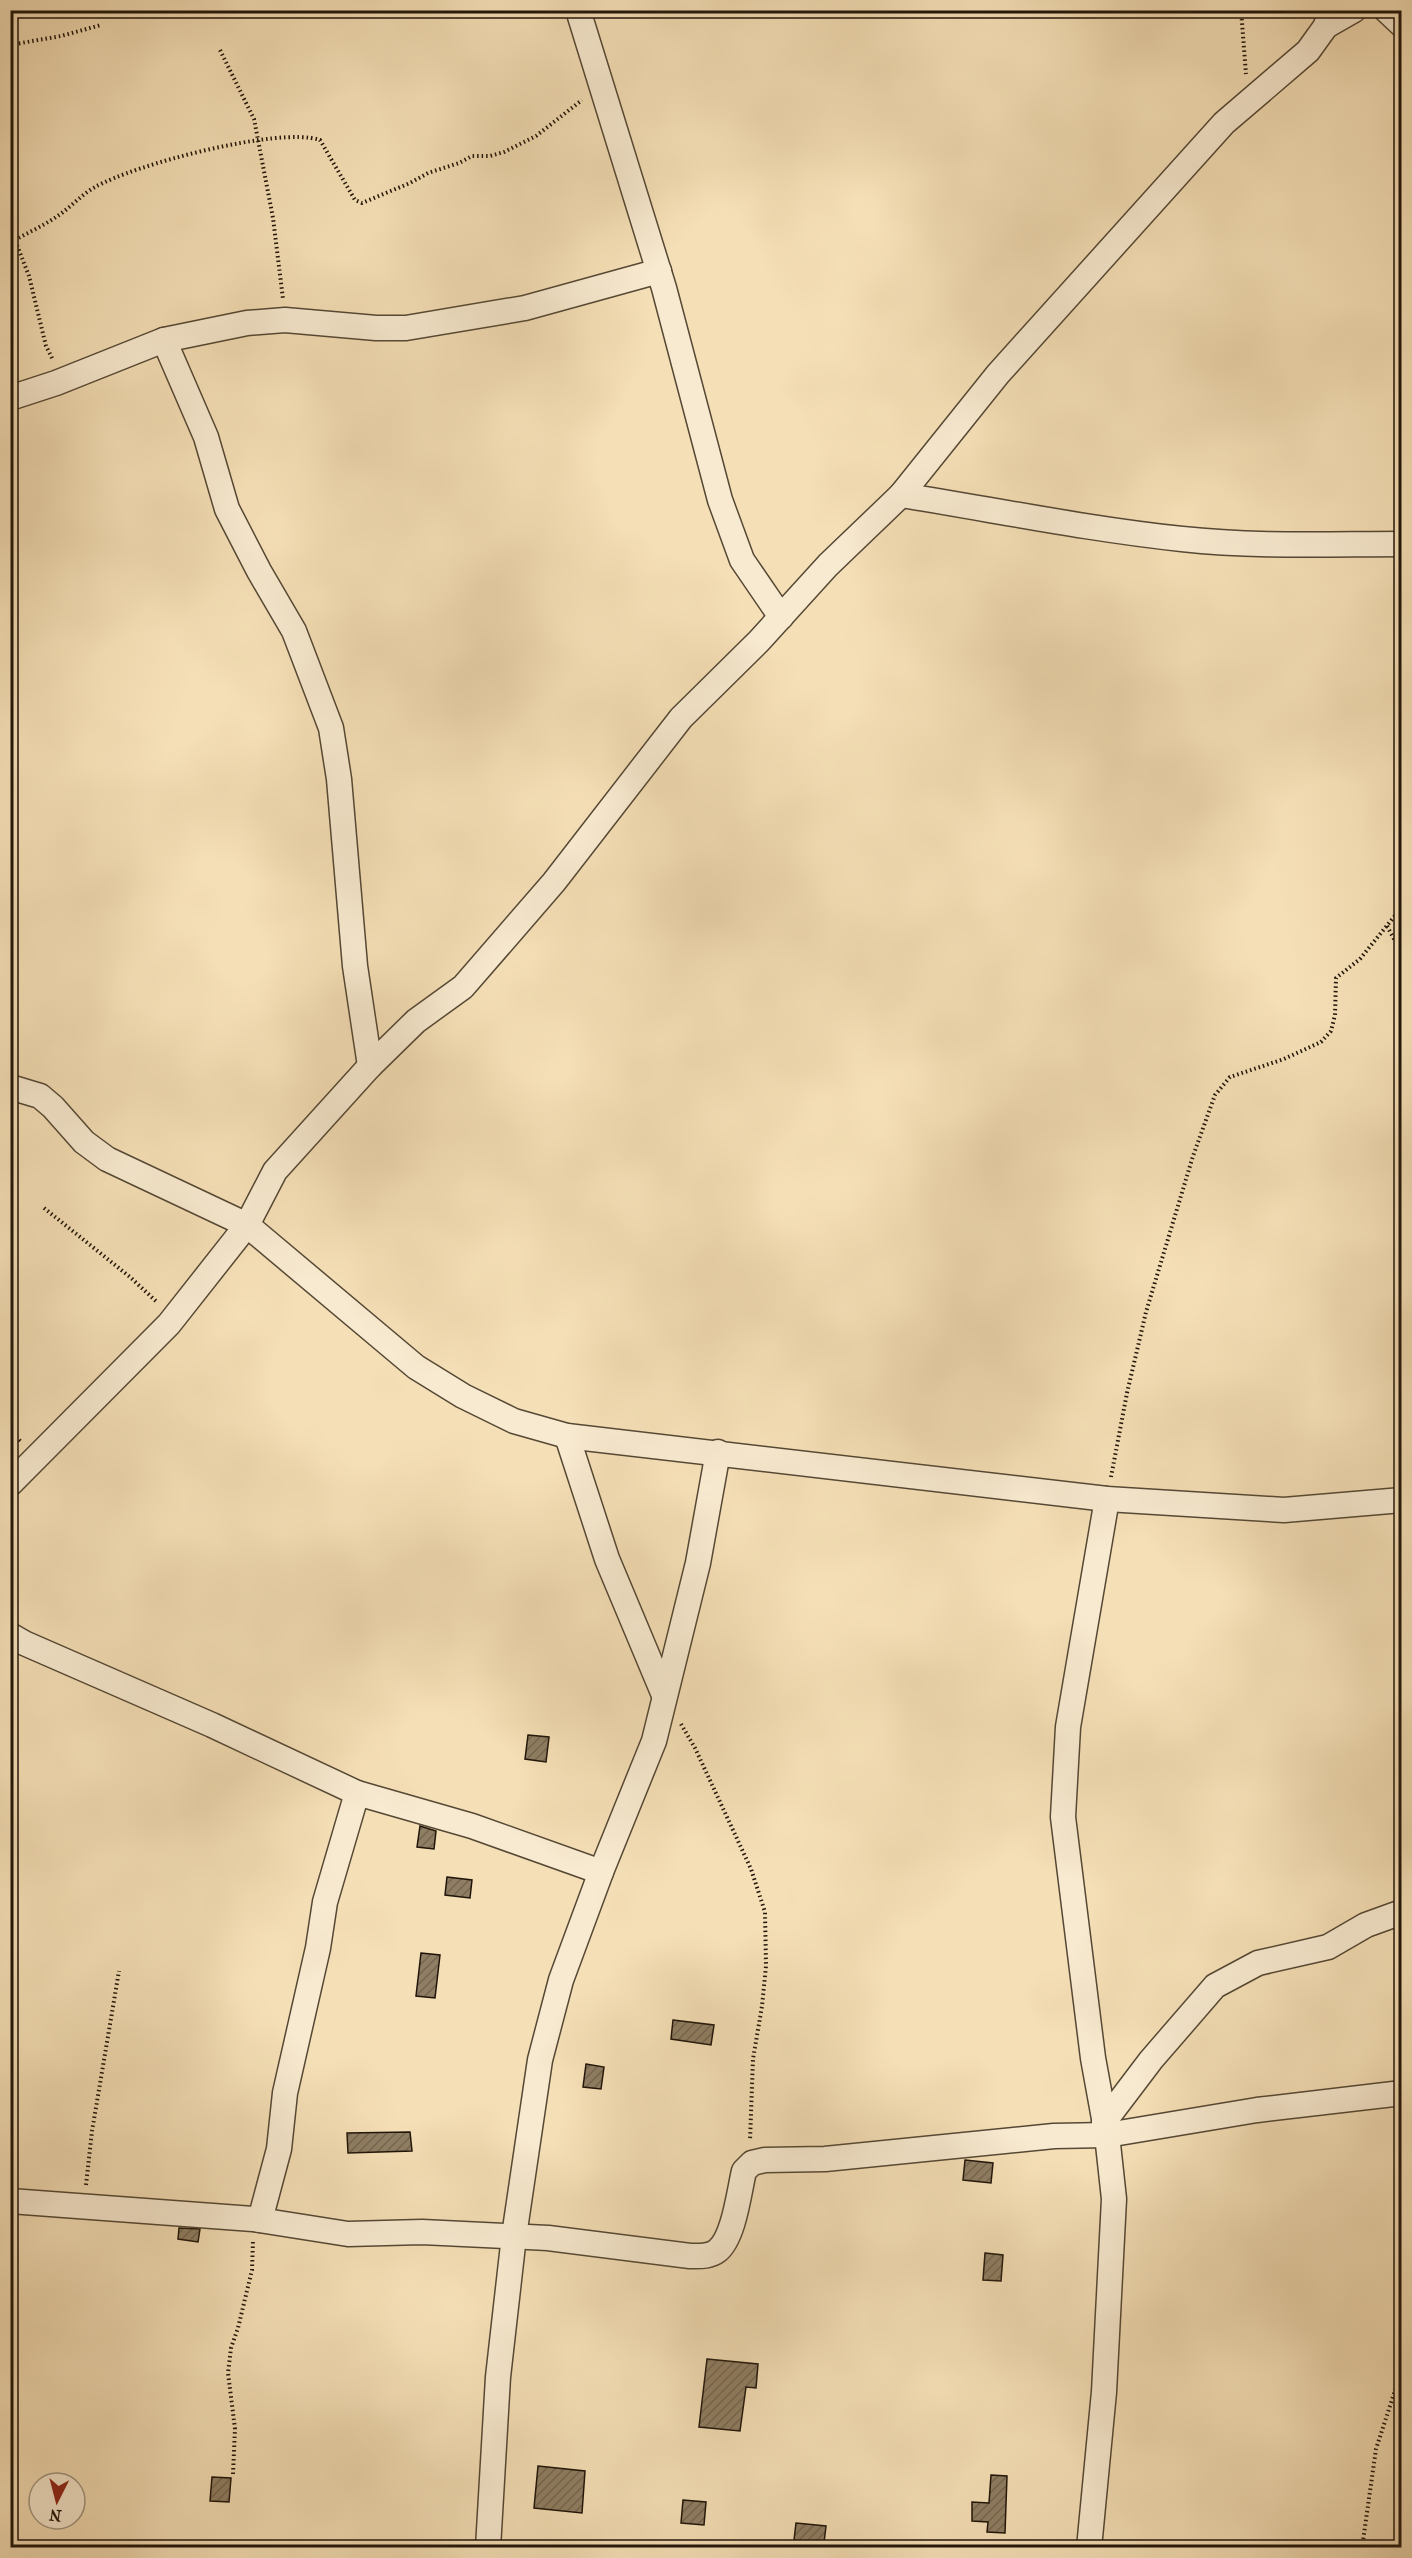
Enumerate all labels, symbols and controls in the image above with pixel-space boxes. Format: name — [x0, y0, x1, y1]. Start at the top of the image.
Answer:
north arrow — [27, 2471, 87, 2531]
text: N — [48, 2505, 63, 2526]

